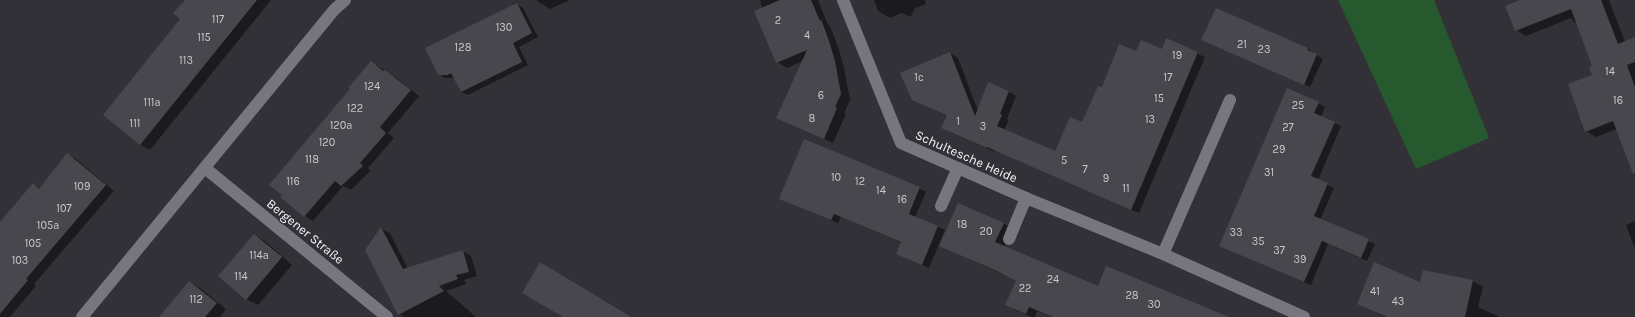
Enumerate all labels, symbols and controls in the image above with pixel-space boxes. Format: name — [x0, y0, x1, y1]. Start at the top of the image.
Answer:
house number: 117 — [212, 13, 224, 27]
house number: 2 — [775, 14, 781, 28]
house number: 130 — [496, 21, 512, 35]
house number: 4 — [804, 29, 810, 43]
house number: 115 — [197, 31, 211, 45]
house number: 21 — [1237, 38, 1247, 52]
house number: 128 — [455, 41, 471, 55]
house number: 23 — [1258, 43, 1270, 57]
house number: 19 — [1172, 49, 1182, 63]
house number: 113 — [179, 54, 193, 68]
house number: 14 — [1605, 65, 1615, 79]
house number: 1c — [914, 71, 924, 85]
house number: 17 — [1164, 71, 1172, 85]
house number: 124 — [364, 80, 380, 94]
house number: 6 — [818, 89, 824, 103]
house number: 15 — [1154, 92, 1164, 106]
house number: 16 — [1613, 94, 1623, 108]
house number: 111a — [144, 96, 160, 110]
house number: 25 — [1292, 99, 1304, 113]
house number: 122 — [347, 102, 363, 116]
house number: 8 — [809, 112, 815, 126]
house number: 13 — [1145, 113, 1155, 127]
house number: 1 — [956, 115, 960, 129]
house number: 111 — [130, 117, 140, 131]
house number: 120a — [330, 119, 352, 133]
house number: 3 — [980, 120, 986, 134]
house number: 27 — [1282, 121, 1294, 135]
street label: Schultesche Heide — [912, 127, 1020, 187]
house number: 120 — [319, 136, 335, 150]
house number: 29 — [1273, 143, 1285, 157]
house number: 118 — [305, 153, 319, 167]
house number: 5 — [1061, 154, 1067, 168]
house number: 7 — [1082, 163, 1088, 177]
house number: 31 — [1264, 166, 1274, 180]
house number: 10 — [831, 171, 841, 185]
house number: 9 — [1103, 172, 1109, 186]
house number: 116 — [286, 175, 300, 189]
house number: 12 — [855, 175, 865, 189]
house number: 109 — [74, 180, 90, 194]
house number: 11 — [1122, 182, 1130, 196]
house number: 14 — [876, 184, 886, 198]
house number: 16 — [897, 193, 907, 207]
street label: Bergener Straße — [263, 196, 347, 268]
house number: 107 — [56, 202, 72, 216]
house number: 18 — [957, 218, 967, 232]
house number: 105a — [37, 219, 59, 233]
house number: 20 — [980, 225, 992, 239]
house number: 33 — [1230, 226, 1242, 240]
house number: 35 — [1252, 235, 1264, 249]
house number: 105 — [25, 237, 41, 251]
house number: 37 — [1273, 244, 1285, 258]
house number: 114a — [249, 249, 269, 263]
house number: 39 — [1294, 253, 1306, 267]
house number: 103 — [12, 254, 28, 268]
house number: 114 — [234, 270, 248, 284]
house number: 24 — [1047, 273, 1059, 287]
house number: 22 — [1019, 282, 1031, 296]
house number: 41 — [1370, 285, 1380, 299]
house number: 28 — [1125, 289, 1139, 303]
house number: 112 — [189, 293, 203, 307]
house number: 43 — [1392, 295, 1404, 309]
house number: 30 — [1147, 298, 1161, 312]

